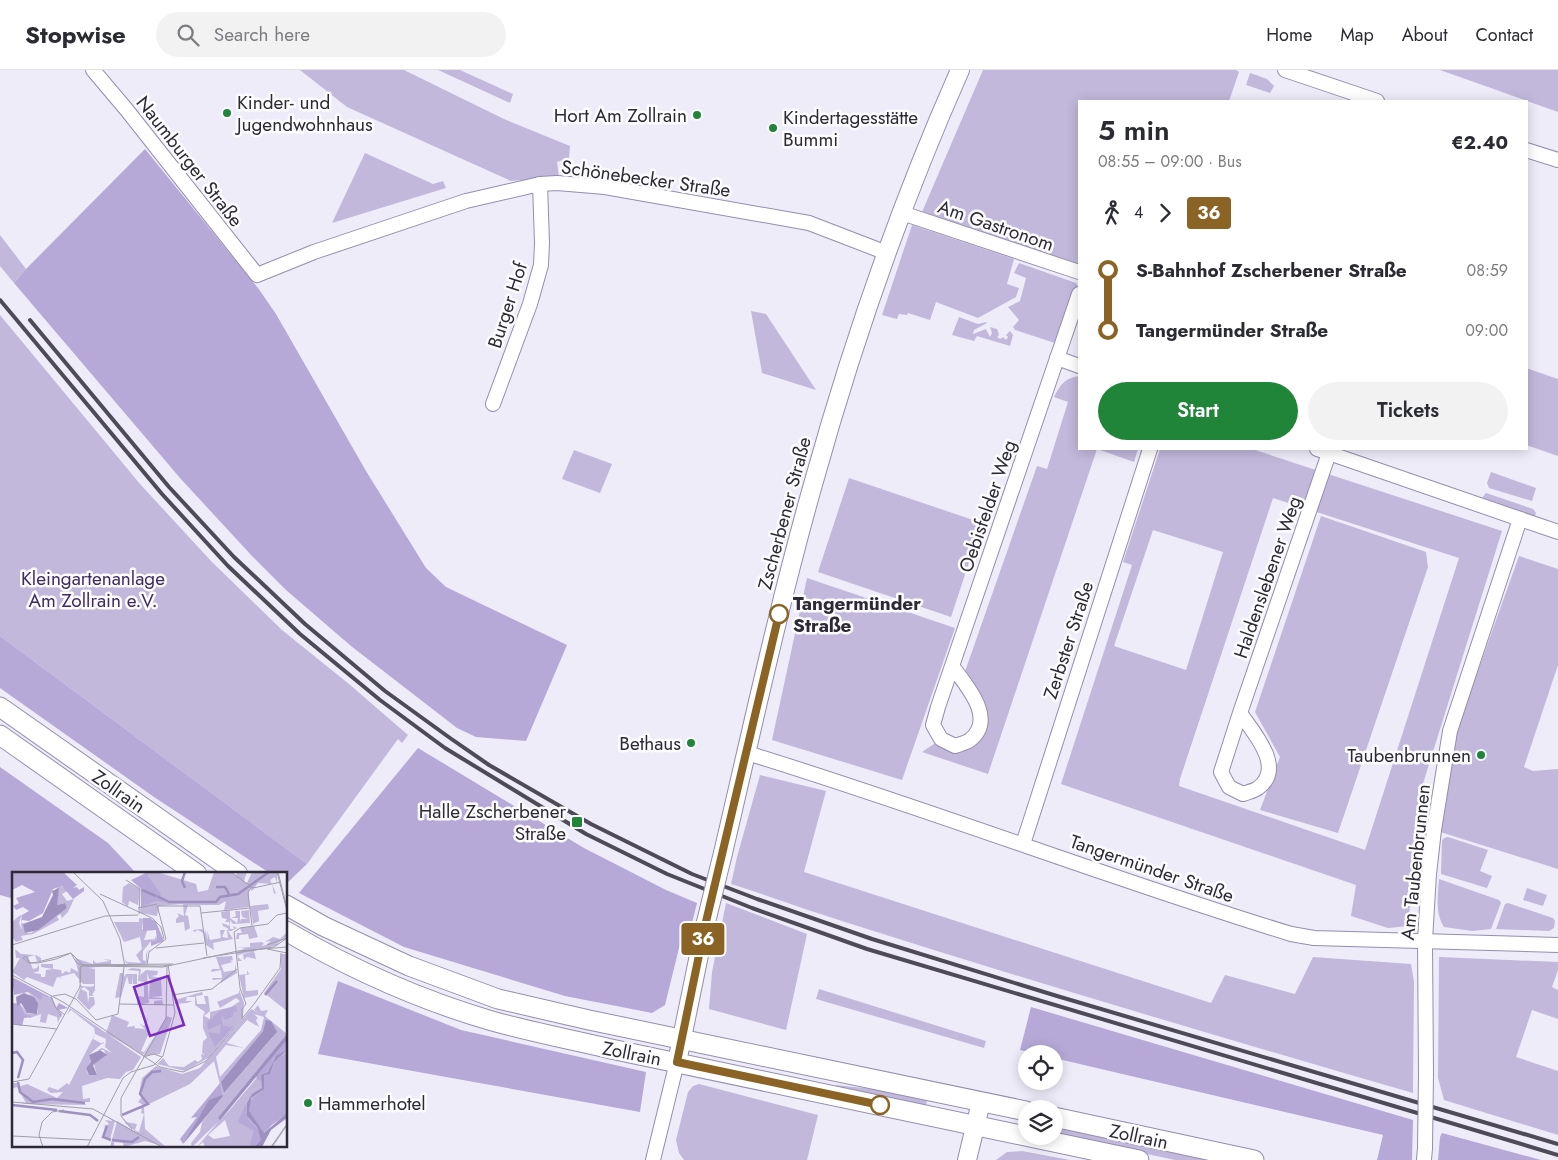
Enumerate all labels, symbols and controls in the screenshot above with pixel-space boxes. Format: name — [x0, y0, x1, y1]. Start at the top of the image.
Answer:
search box — [156, 12, 506, 57]
text: Stopwise — [25, 17, 126, 52]
icon: search — [174, 21, 202, 49]
text: Search here — [214, 21, 310, 48]
text: Home — [1266, 22, 1312, 48]
text: Map — [1340, 22, 1374, 48]
text: About — [1402, 22, 1447, 48]
text: Contact — [1475, 22, 1533, 48]
place label: Kinder- und Jugendwohnhaus — [234, 89, 373, 138]
street label: Naumburger Straße — [130, 90, 250, 233]
place label: Hort Am Zollrain — [554, 102, 687, 129]
place label: Kindertagesstätte Bummi — [783, 104, 918, 153]
marker: Kinder- und Jugendwohnhaus — [221, 107, 233, 119]
marker: Hort Am Zollrain — [691, 109, 703, 121]
text: 5 min — [1098, 110, 1170, 151]
marker: Kindertagesstätte Bummi — [767, 122, 779, 134]
text: €2.40 — [1451, 129, 1508, 156]
text: 08:55 – 09:00 · Bus — [1098, 150, 1242, 173]
street label: Schönebecker Straße — [560, 153, 732, 204]
street label: Am Gastronom — [934, 193, 1057, 258]
icon: walk — [1098, 199, 1126, 227]
icon: forward — [1151, 199, 1179, 227]
text: 36 — [1197, 200, 1221, 226]
text: 4 — [1134, 201, 1143, 224]
text: S-Bahnhof Zscherbener Straße — [1136, 257, 1407, 284]
street label: Burger Hof — [481, 258, 534, 352]
text: 08:59 — [1467, 259, 1508, 282]
text: Tangermünder Straße — [1136, 317, 1328, 344]
text: 09:00 — [1465, 319, 1508, 342]
button: Start — [1098, 382, 1298, 440]
button: Tickets — [1308, 382, 1508, 440]
street label: Zscherbener Straße — [751, 434, 818, 593]
street label: Oebisfelder Weg — [952, 436, 1023, 576]
street label: Haldenslebener Weg — [1227, 492, 1308, 662]
park label: Kleingartenanlage Am Zollrain e.V. — [21, 565, 165, 614]
street label: Zerbster Straße — [1037, 578, 1100, 702]
place label: Tangermünder Straße — [793, 590, 921, 639]
marker: Tangermünder Straße — [769, 604, 789, 624]
place label: Bethaus — [619, 730, 681, 757]
marker: Bethaus — [685, 737, 697, 749]
place label: Taubenbrunnen — [1347, 742, 1471, 769]
marker: Taubenbrunnen — [1475, 749, 1487, 761]
street label: Zollrain — [87, 763, 151, 820]
street label: Am Taubenbrunnen — [1394, 783, 1437, 941]
place label: Halle Zscherbener Straße — [419, 798, 566, 847]
marker: Halle Zscherbener Straße — [570, 815, 584, 829]
street label: Tangermünder Straße — [1066, 828, 1238, 909]
inset map — [12, 872, 288, 1148]
line badge: 36 — [680, 923, 726, 955]
text: 36 — [691, 926, 715, 952]
street label: Zollrain — [600, 1035, 664, 1072]
map controls — [1018, 1045, 1063, 1145]
button: locate — [1018, 1045, 1063, 1090]
place label: Hammerhotel — [318, 1090, 426, 1117]
unlabelled marker — [870, 1095, 890, 1115]
marker: Hammerhotel — [302, 1097, 314, 1109]
button: layers — [1018, 1100, 1063, 1145]
street label: Zollrain — [1107, 1117, 1171, 1156]

